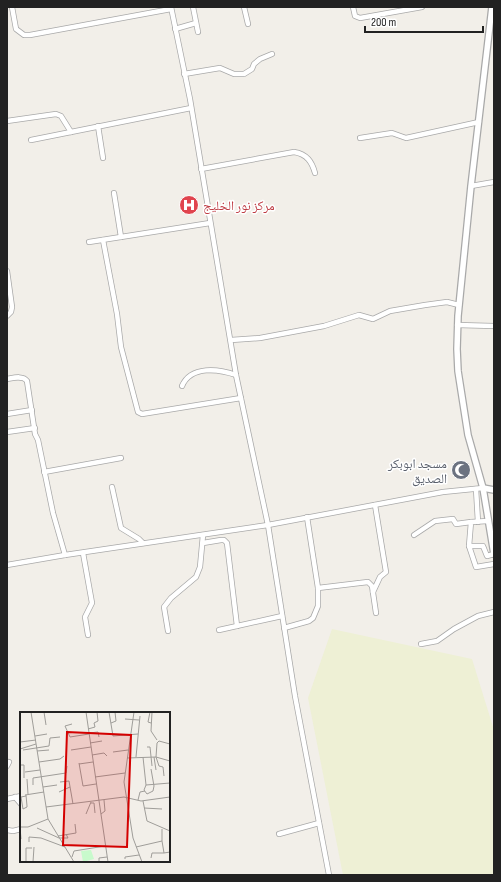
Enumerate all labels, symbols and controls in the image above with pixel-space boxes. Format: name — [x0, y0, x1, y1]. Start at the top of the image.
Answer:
scale bar — [365, 8, 483, 34]
text: 200 m — [371, 15, 397, 30]
hospital icon: مركز نور الخليج — [178, 194, 200, 216]
place label: مركز نور الخليج — [203, 198, 275, 215]
place label: مسجد ابوبكر الصديق — [387, 456, 447, 487]
mosque icon: مسجد ابوبكر الصديق — [450, 459, 472, 481]
inset map — [20, 712, 170, 862]

